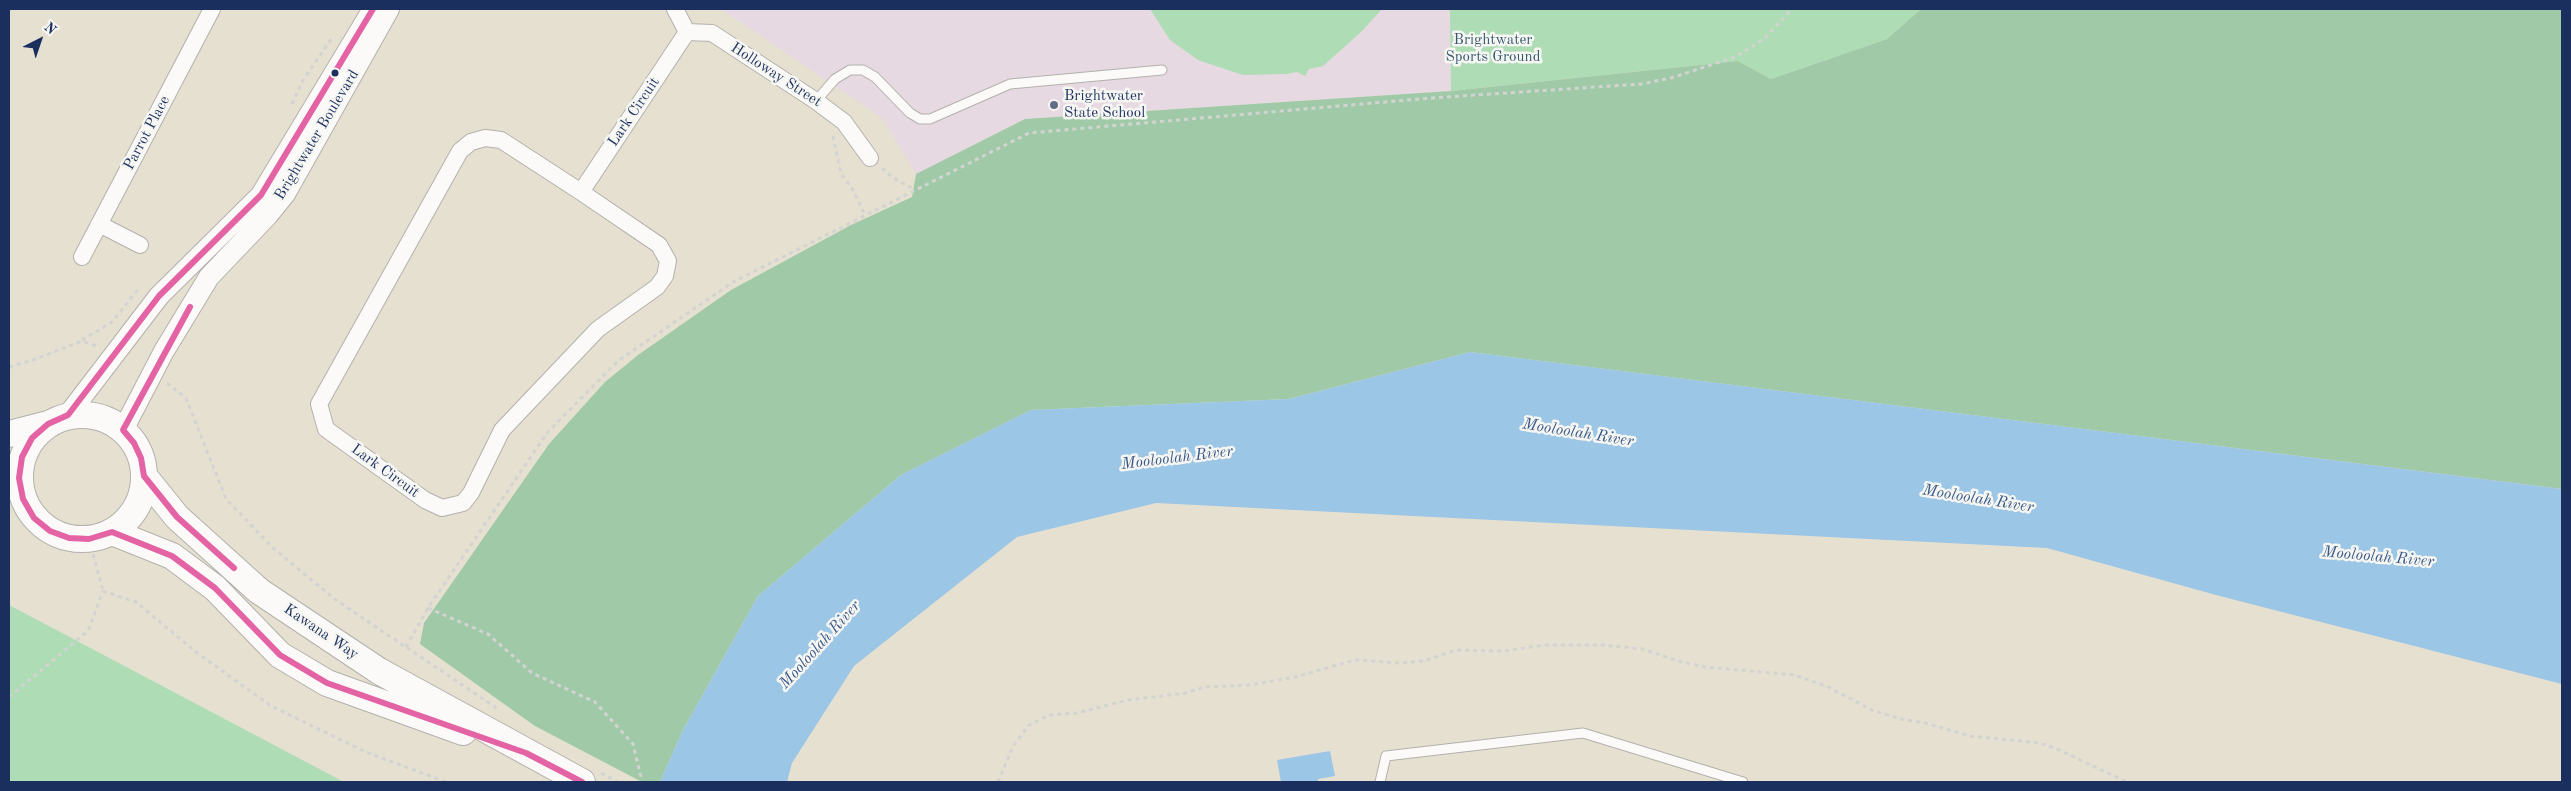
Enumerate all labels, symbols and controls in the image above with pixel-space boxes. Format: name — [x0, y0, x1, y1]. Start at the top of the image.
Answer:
north arrow — [15, 15, 65, 65]
text: N — [41, 20, 58, 37]
park label: Brightwater Sports Ground — [1446, 31, 1540, 66]
street label: Holloway Street — [727, 39, 825, 111]
street label: Brightwater Boulevard — [271, 67, 363, 203]
unlabelled marker — [330, 68, 340, 78]
street label: Lark Circuit — [604, 74, 664, 150]
place label: Brightwater State School — [1064, 87, 1145, 122]
street label: Parrot Place — [120, 93, 174, 173]
marker: Brightwater State School — [1048, 99, 1060, 111]
water label: Mooloolah River — [1521, 415, 1635, 451]
street label: Lark Circuit — [347, 440, 423, 502]
water label: Mooloolah River — [1120, 442, 1234, 474]
water label: Mooloolah River — [1921, 481, 2035, 517]
water label: Mooloolah River — [2321, 543, 2435, 571]
water label: Mooloolah River — [775, 597, 865, 693]
street label: Kawana Way — [280, 600, 362, 664]

